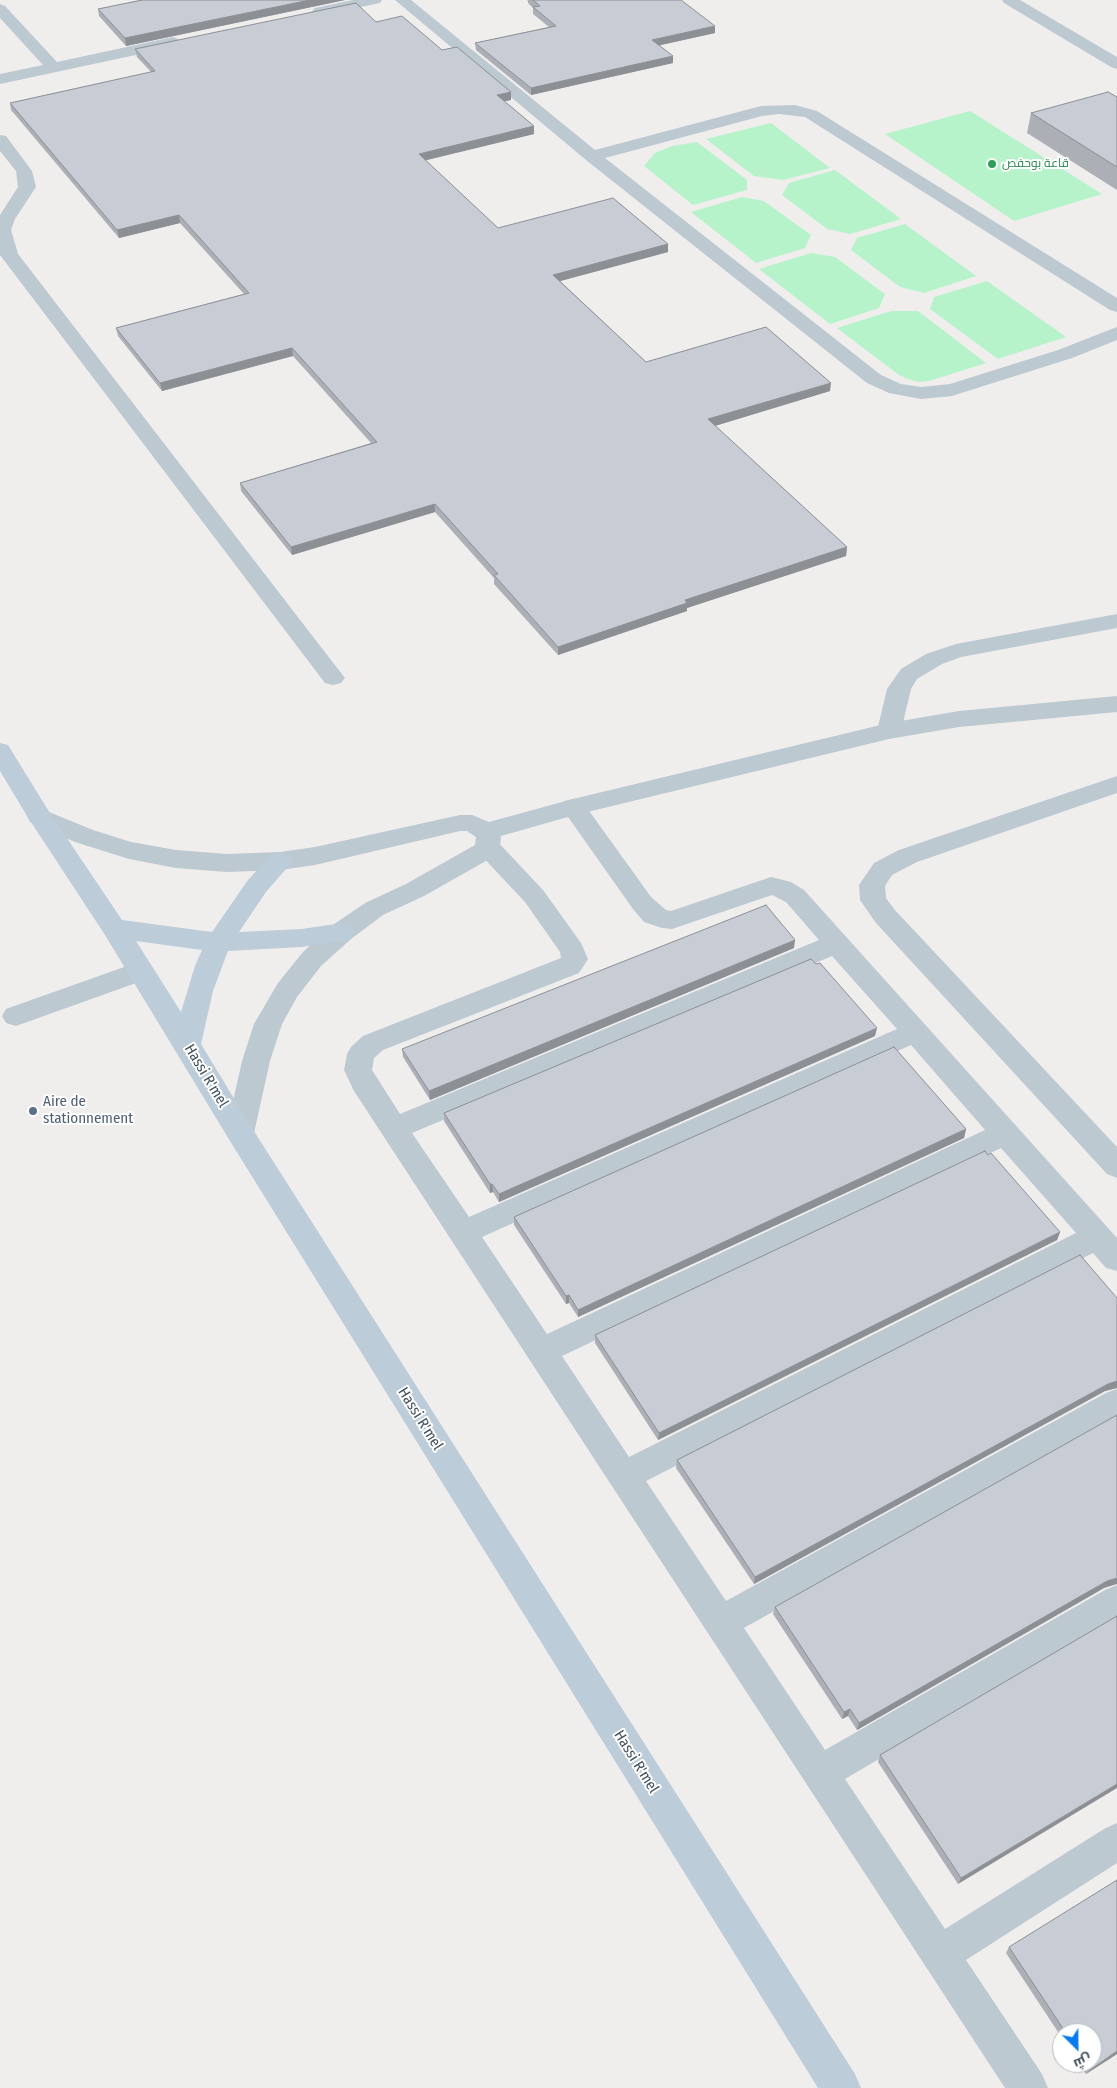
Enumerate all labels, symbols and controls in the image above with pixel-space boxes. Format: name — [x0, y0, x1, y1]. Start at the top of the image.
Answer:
place label: قاعة بوحفص — [1002, 157, 1069, 171]
marker: قاعة بوحفص — [986, 158, 998, 170]
street label: Hassi R'mel — [180, 1041, 232, 1111]
place label: Aire de stationnement — [43, 1093, 133, 1128]
marker: Aire de stationnement — [27, 1105, 39, 1117]
street label: Hassi R'mel — [394, 1384, 446, 1454]
street label: Hassi R'mel — [610, 1727, 662, 1797]
north arrow — [1052, 2023, 1102, 2073]
text: ش — [1071, 2050, 1094, 2073]

